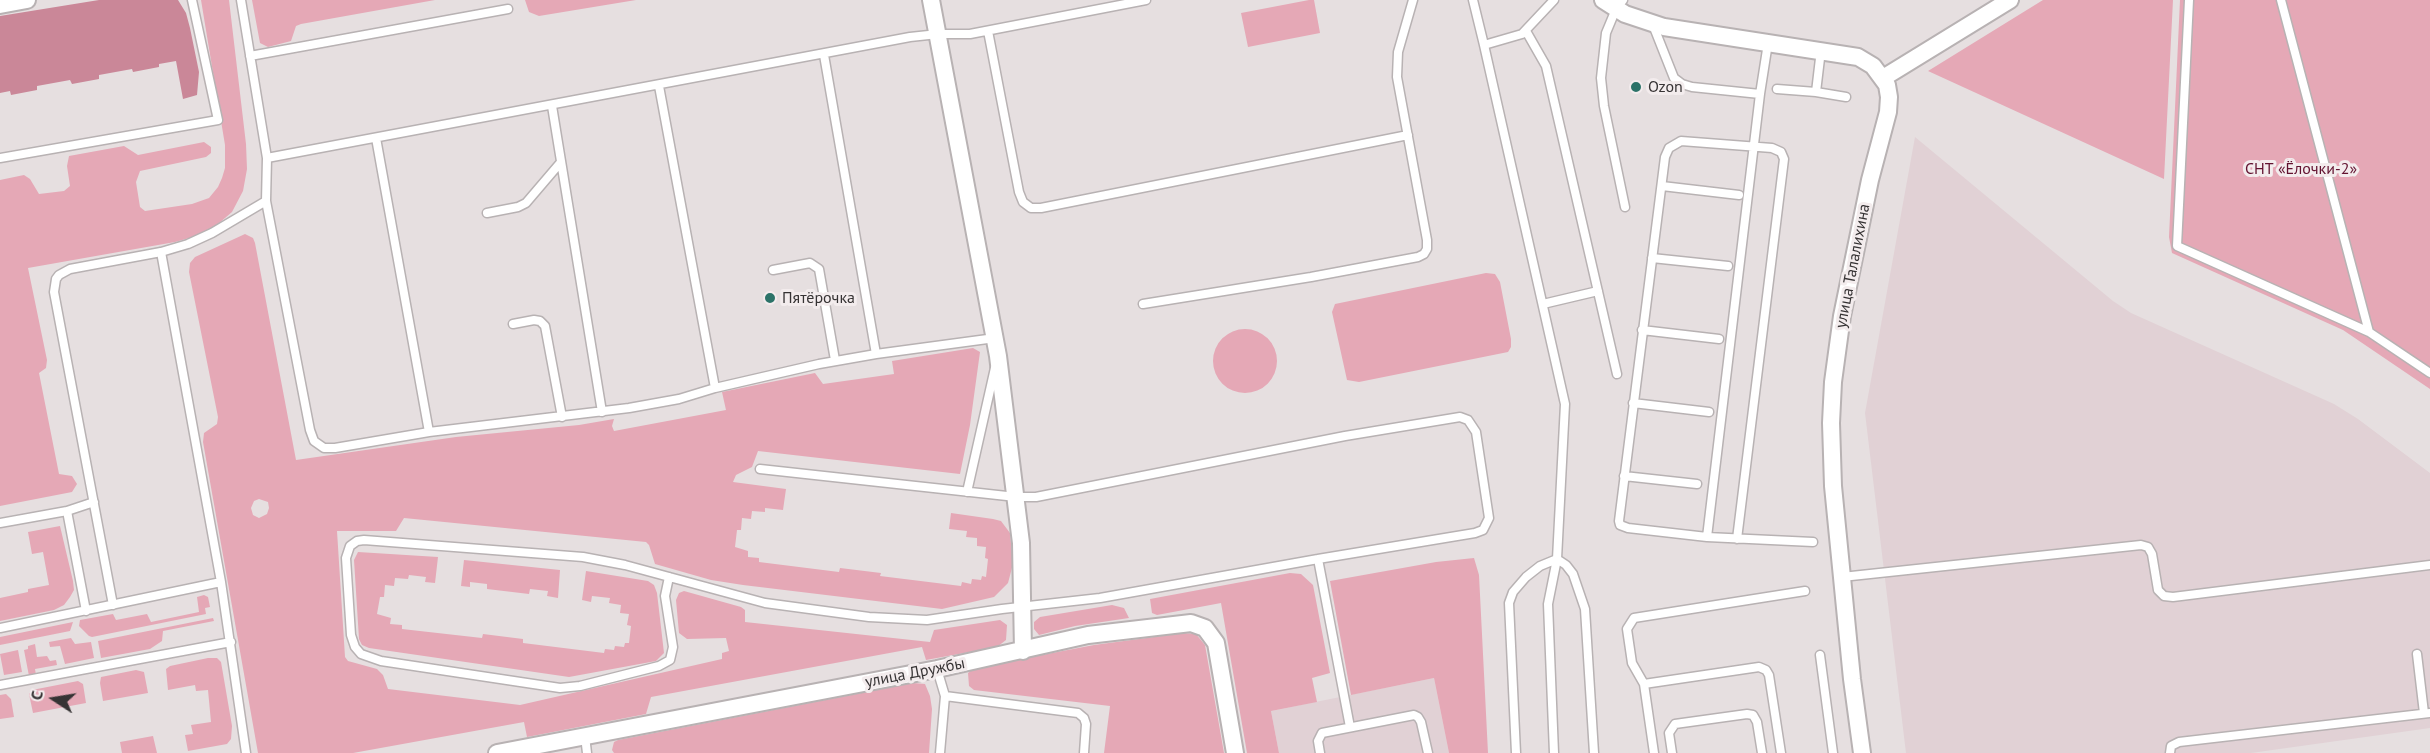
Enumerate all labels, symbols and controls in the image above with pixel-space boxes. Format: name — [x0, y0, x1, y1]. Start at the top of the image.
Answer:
place label: Ozon — [1648, 77, 1683, 97]
marker: Ozon — [1629, 80, 1643, 94]
park label: СНТ «Ёлочки-2» — [2245, 159, 2357, 179]
street label: улица Талалихина — [1832, 202, 1874, 330]
place label: Пятёрочка — [782, 288, 855, 308]
marker: Пятёрочка — [763, 291, 777, 305]
street label: улица Дружбы — [863, 654, 967, 692]
north arrow — [24, 669, 84, 729]
text: С — [26, 689, 47, 702]

